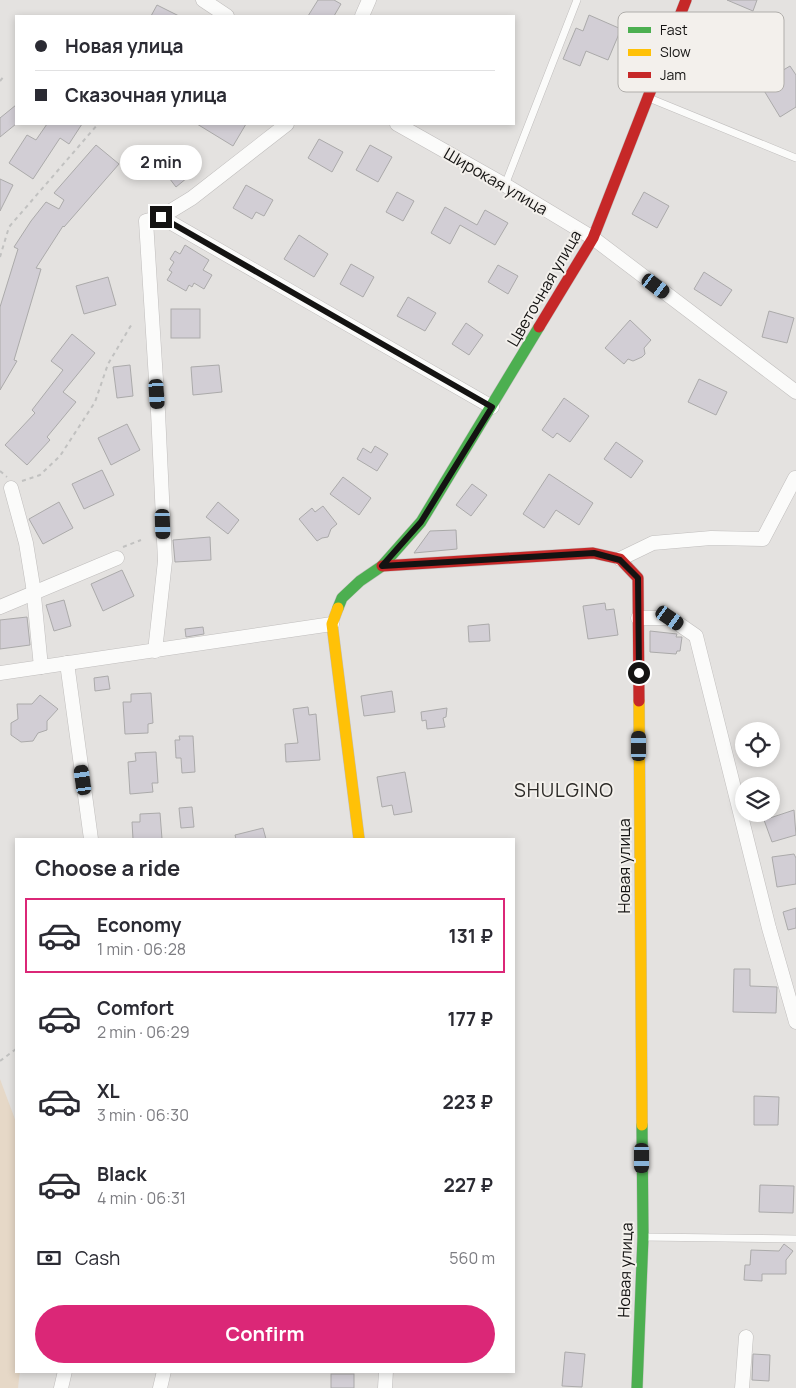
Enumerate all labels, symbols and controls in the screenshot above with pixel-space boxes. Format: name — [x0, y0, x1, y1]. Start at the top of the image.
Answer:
legend — [618, 12, 784, 92]
text: Fast — [660, 20, 688, 39]
text: Новая улица — [65, 33, 184, 59]
text: Slow — [660, 42, 691, 61]
text: Jam — [660, 65, 686, 84]
text: Сказочная улица — [65, 82, 227, 108]
street label: Широкая улица — [440, 142, 552, 220]
callout: 2 min — [120, 144, 202, 180]
text: 2 min — [140, 151, 182, 173]
route end — [150, 206, 172, 228]
street label: Цветочная улица — [502, 226, 586, 350]
car — [639, 271, 672, 301]
car — [148, 379, 165, 409]
car — [154, 509, 171, 539]
car — [653, 603, 686, 633]
route start — [628, 662, 650, 684]
map controls — [735, 722, 780, 822]
button: locate — [735, 722, 780, 767]
car — [631, 731, 646, 761]
car — [73, 764, 92, 796]
district label: SHULGINO — [514, 777, 614, 803]
button: layers — [735, 777, 780, 822]
street label: Новая улица — [613, 818, 635, 914]
text: Choose a ride — [35, 853, 180, 883]
text: Economy — [97, 912, 181, 938]
icon: car — [37, 913, 82, 958]
text: 131 ₽ — [448, 923, 493, 949]
text: 1 min · 06:28 — [97, 938, 186, 960]
text: Comfort — [97, 995, 174, 1021]
icon: car — [37, 996, 82, 1041]
text: 177 ₽ — [447, 1006, 493, 1032]
text: 2 min · 06:29 — [97, 1021, 190, 1043]
text: XL — [97, 1078, 120, 1104]
icon: car — [37, 1079, 82, 1124]
text: 223 ₽ — [443, 1089, 493, 1115]
text: 3 min · 06:30 — [97, 1104, 189, 1126]
car — [634, 1143, 649, 1173]
text: Black — [97, 1161, 146, 1187]
icon: car — [37, 1162, 82, 1207]
text: 227 ₽ — [443, 1172, 493, 1198]
text: 4 min · 06:31 — [97, 1187, 186, 1209]
street label: Новая улица — [612, 1222, 638, 1318]
icon: cash — [35, 1244, 63, 1272]
text: Cash — [75, 1245, 120, 1271]
text: 560 m — [449, 1247, 495, 1269]
button: Confirm — [35, 1305, 495, 1363]

